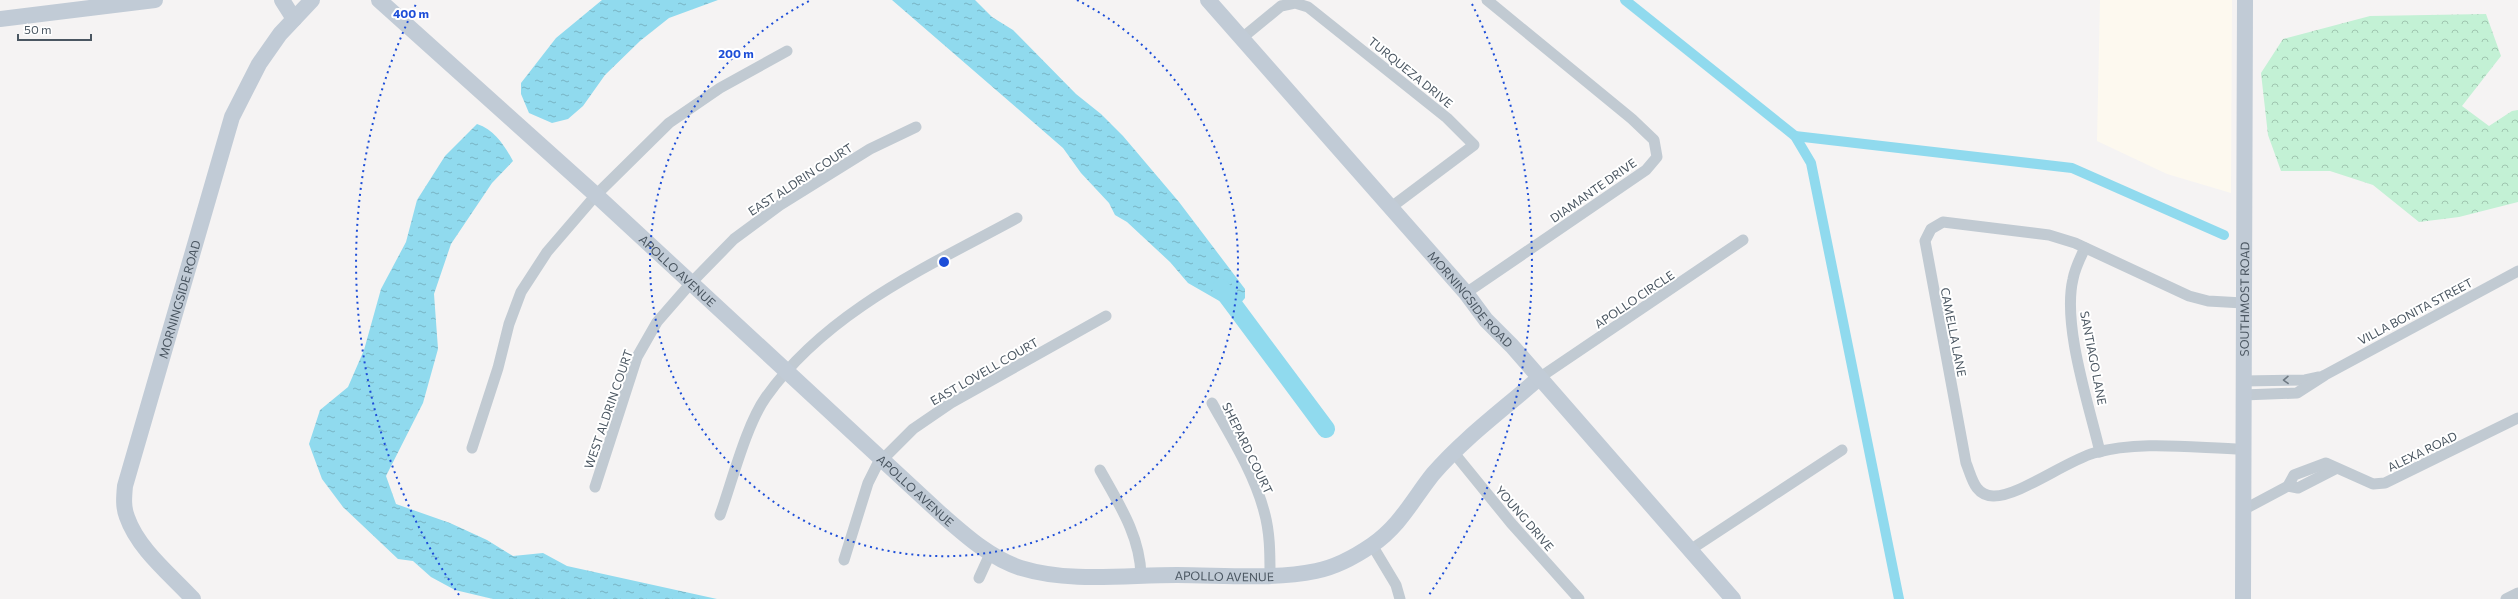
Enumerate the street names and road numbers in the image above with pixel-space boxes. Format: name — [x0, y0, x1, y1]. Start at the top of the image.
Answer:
street label: TURQUEZA DRIVE — [1366, 34, 1456, 110]
street label: EAST ALDRIN COURT — [745, 140, 855, 218]
street label: DIAMANTE DRIVE — [1547, 155, 1639, 225]
street label: APOLLO AVENUE — [637, 232, 719, 309]
street label: MORNINGSIDE ROAD — [155, 238, 203, 360]
street label: SOUTHMOST ROAD — [2237, 241, 2251, 356]
street label: MORNINGSIDE ROAD — [1425, 248, 1516, 350]
street label: APOLLO CIRCLE — [1592, 267, 1676, 331]
street label: VILLA BONITA STREET — [2355, 275, 2475, 347]
street label: CAMELLA LANE — [1938, 286, 1970, 378]
street label: SANTIAGO LANE — [2078, 310, 2110, 406]
street label: EAST LOVELL COURT — [928, 334, 1041, 408]
street label: WEST ALDRIN COURT — [581, 347, 635, 470]
street label: SHEPARD COURT — [1220, 400, 1276, 496]
street label: ALEXA ROAD — [2385, 428, 2459, 474]
street label: APOLLO AVENUE — [874, 452, 957, 529]
street label: YOUNG DRIVE — [1493, 483, 1557, 553]
street label: APOLLO AVENUE — [1175, 568, 1274, 583]

